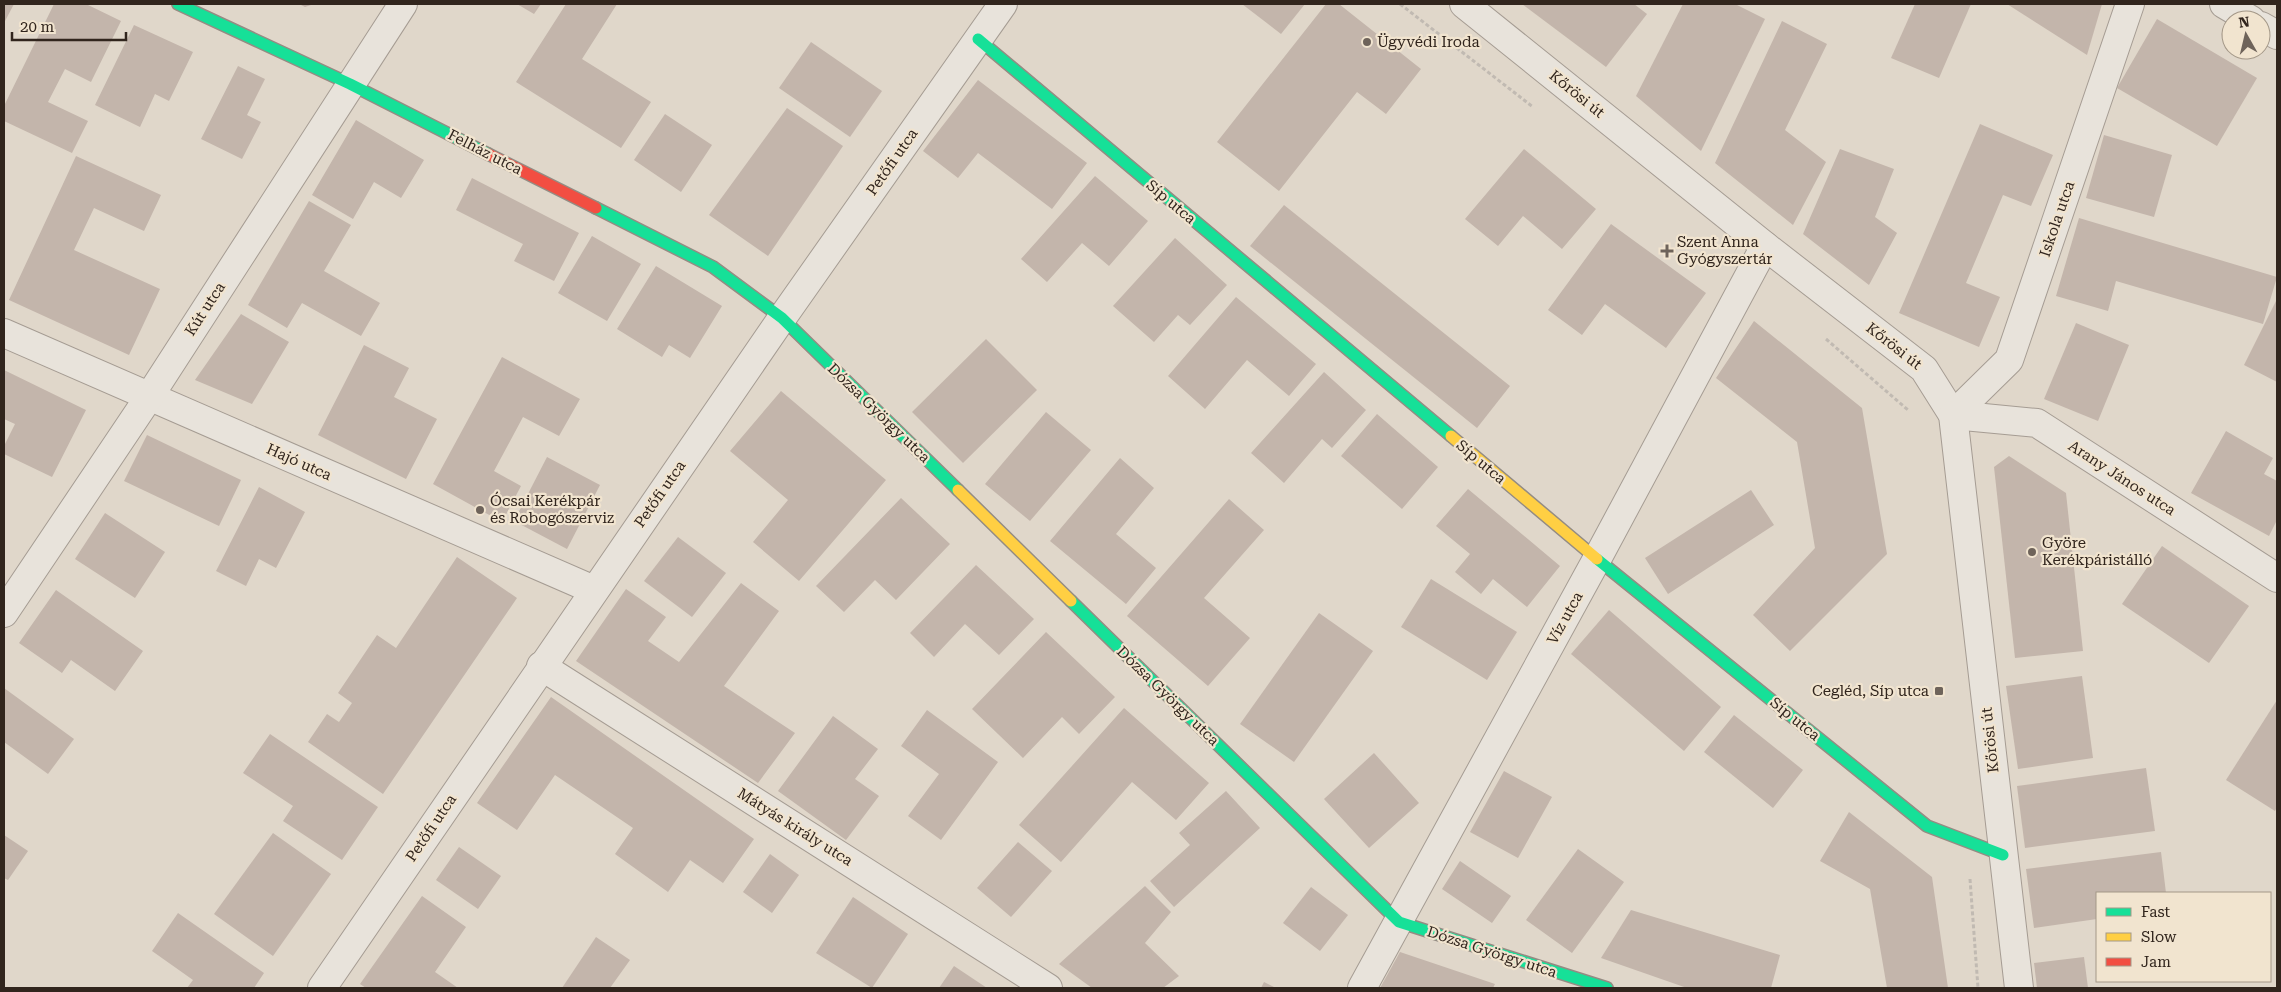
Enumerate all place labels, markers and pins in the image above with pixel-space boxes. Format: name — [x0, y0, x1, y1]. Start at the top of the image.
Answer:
place label: Ügyvédi Iroda — [1377, 33, 1480, 51]
marker: Ügyvédi Iroda — [1361, 36, 1373, 48]
place label: Szent Anna Gyógyszertár — [1677, 233, 1772, 268]
marker: Szent Anna Gyógyszertár — [1661, 245, 1673, 257]
place label: Ócsai Kerékpár és Robogószerviz — [490, 491, 614, 527]
marker: Ócsai Kerékpár és Robogószerviz — [474, 504, 486, 516]
place label: Györe Kerékpáristálló — [2042, 534, 2152, 569]
marker: Györe Kerékpáristálló — [2026, 546, 2038, 558]
place label: Cegléd, Síp utca — [1812, 682, 1929, 700]
marker: Cegléd, Síp utca — [1933, 685, 1945, 697]

